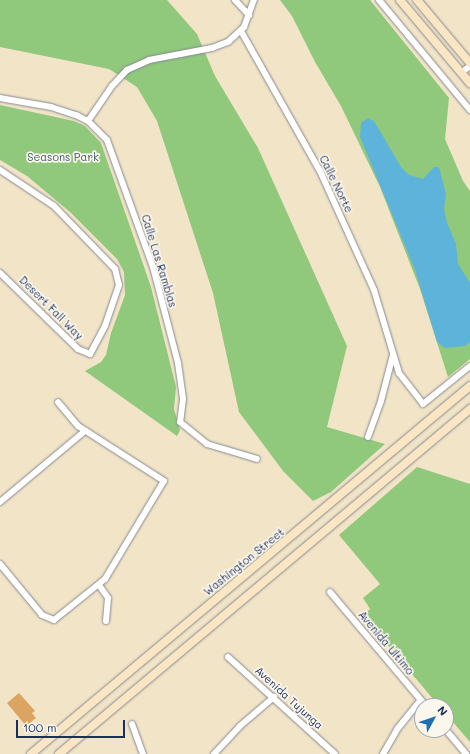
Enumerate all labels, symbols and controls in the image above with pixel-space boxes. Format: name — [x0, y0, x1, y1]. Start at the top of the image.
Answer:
park label: Seasons Park — [27, 150, 99, 164]
street label: Calle Norte — [316, 153, 356, 215]
street label: Calle Las Ramblas — [139, 213, 179, 309]
street label: Desert Fall Way — [16, 273, 86, 343]
street label: Washington Street — [201, 525, 287, 599]
street label: Avenida Ultimo — [355, 608, 417, 678]
street label: Avenida Tujunga — [252, 664, 326, 732]
north arrow — [414, 698, 454, 738]
text: N — [434, 703, 451, 719]
scale bar — [18, 712, 127, 738]
text: 100 m — [23, 719, 57, 735]

